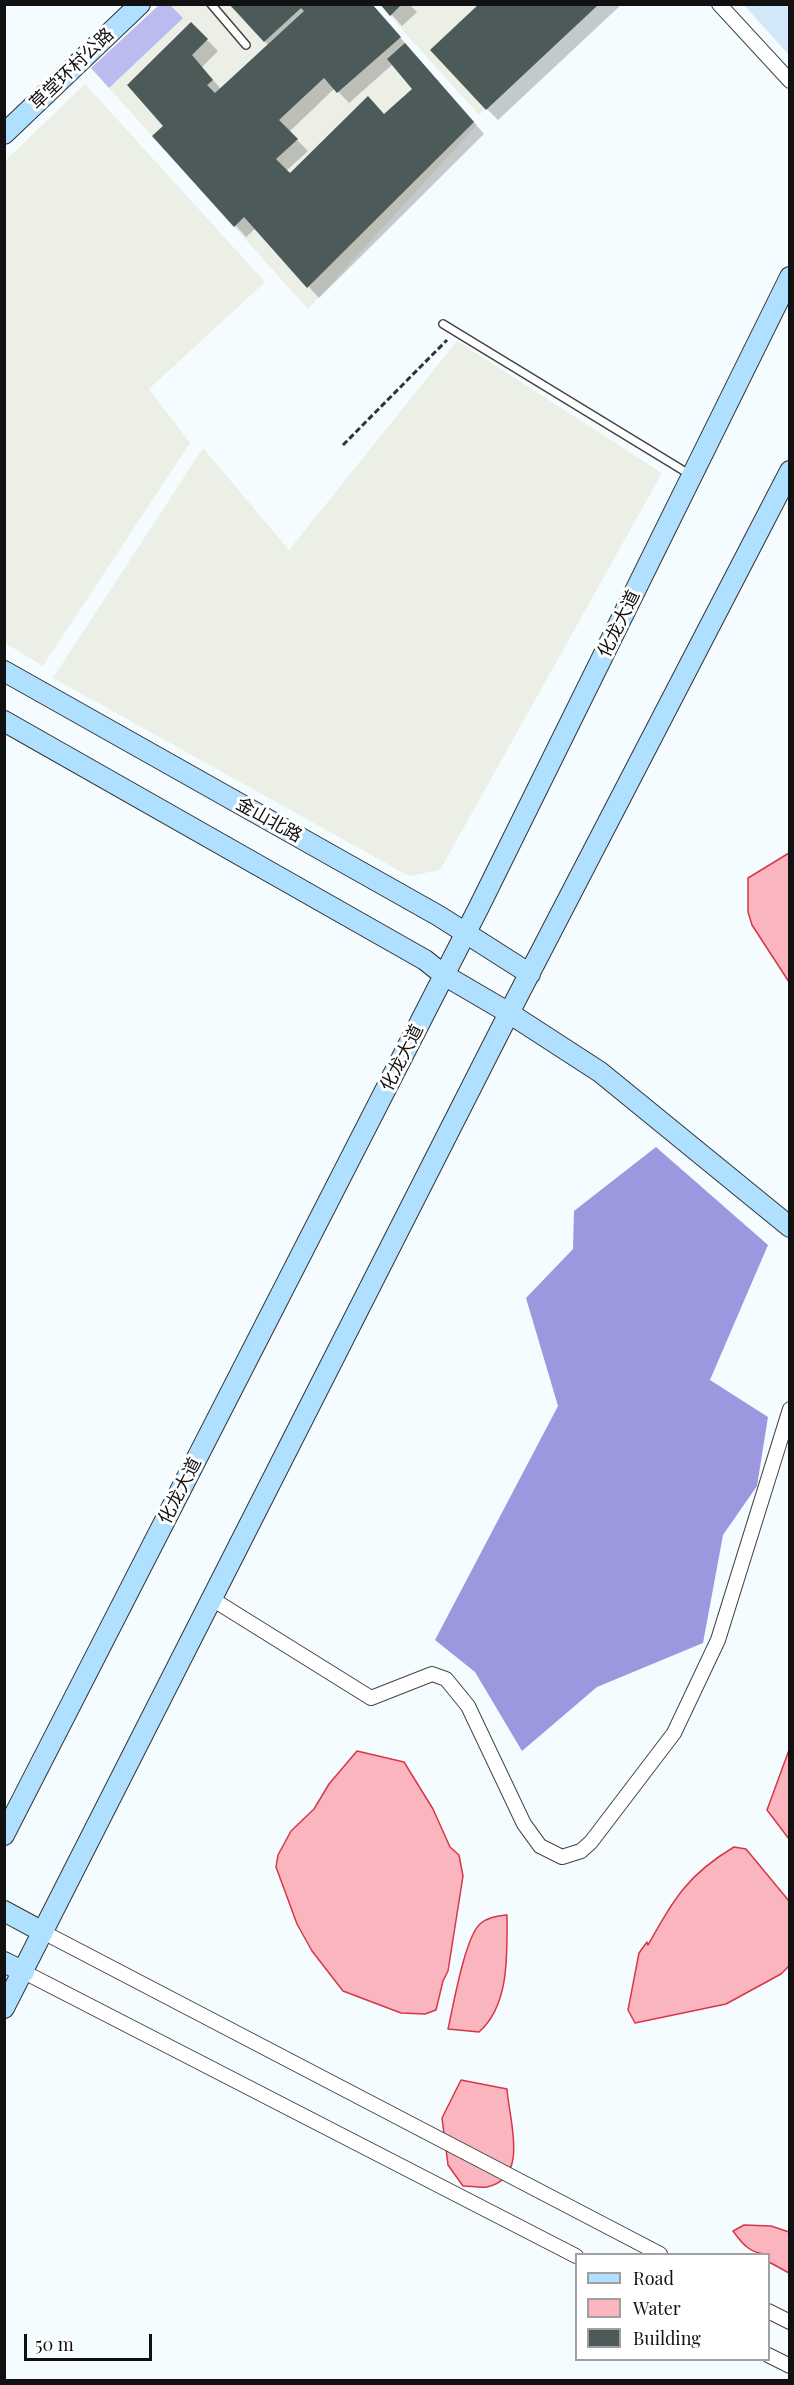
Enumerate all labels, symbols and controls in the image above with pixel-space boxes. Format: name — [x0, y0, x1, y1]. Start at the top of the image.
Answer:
street label: 草堂环村公路 — [26, 24, 118, 114]
street label: 化龙大道 — [594, 587, 644, 661]
street label: 金山北路 — [232, 793, 306, 847]
street label: 化龙大道 — [376, 1021, 428, 1095]
street label: 化龙大道 — [154, 1454, 206, 1528]
legend — [575, 2253, 770, 2361]
text: Road — [633, 2266, 674, 2290]
text: Water — [633, 2296, 681, 2320]
scale bar — [27, 2322, 154, 2360]
text: Building — [633, 2326, 701, 2350]
text: 50 m — [35, 2332, 74, 2356]

